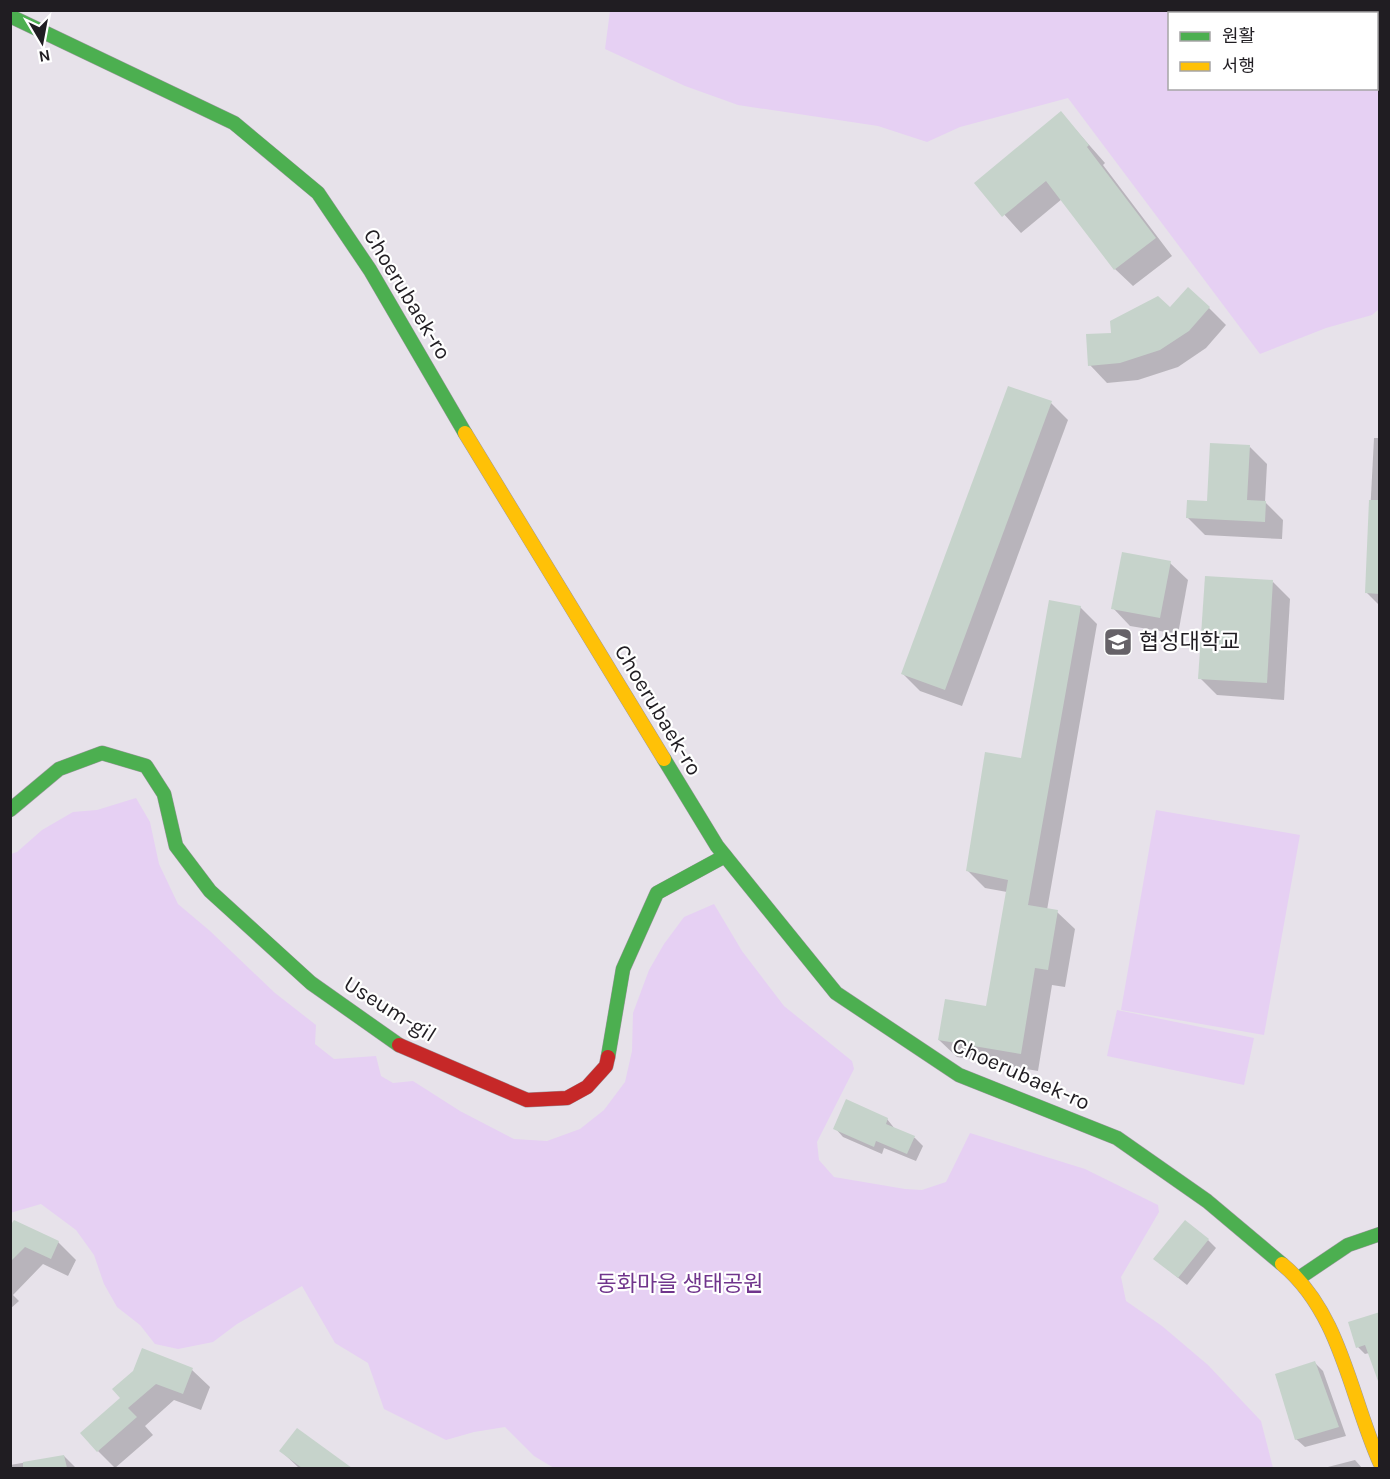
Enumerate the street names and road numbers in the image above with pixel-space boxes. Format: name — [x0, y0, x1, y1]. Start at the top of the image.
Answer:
street label: Choerubaek-ro — [358, 224, 456, 364]
street label: Choerubaek-ro — [609, 640, 707, 780]
street label: Useum-gil — [339, 970, 441, 1048]
street label: Choerubaek-ro — [948, 1032, 1094, 1116]

